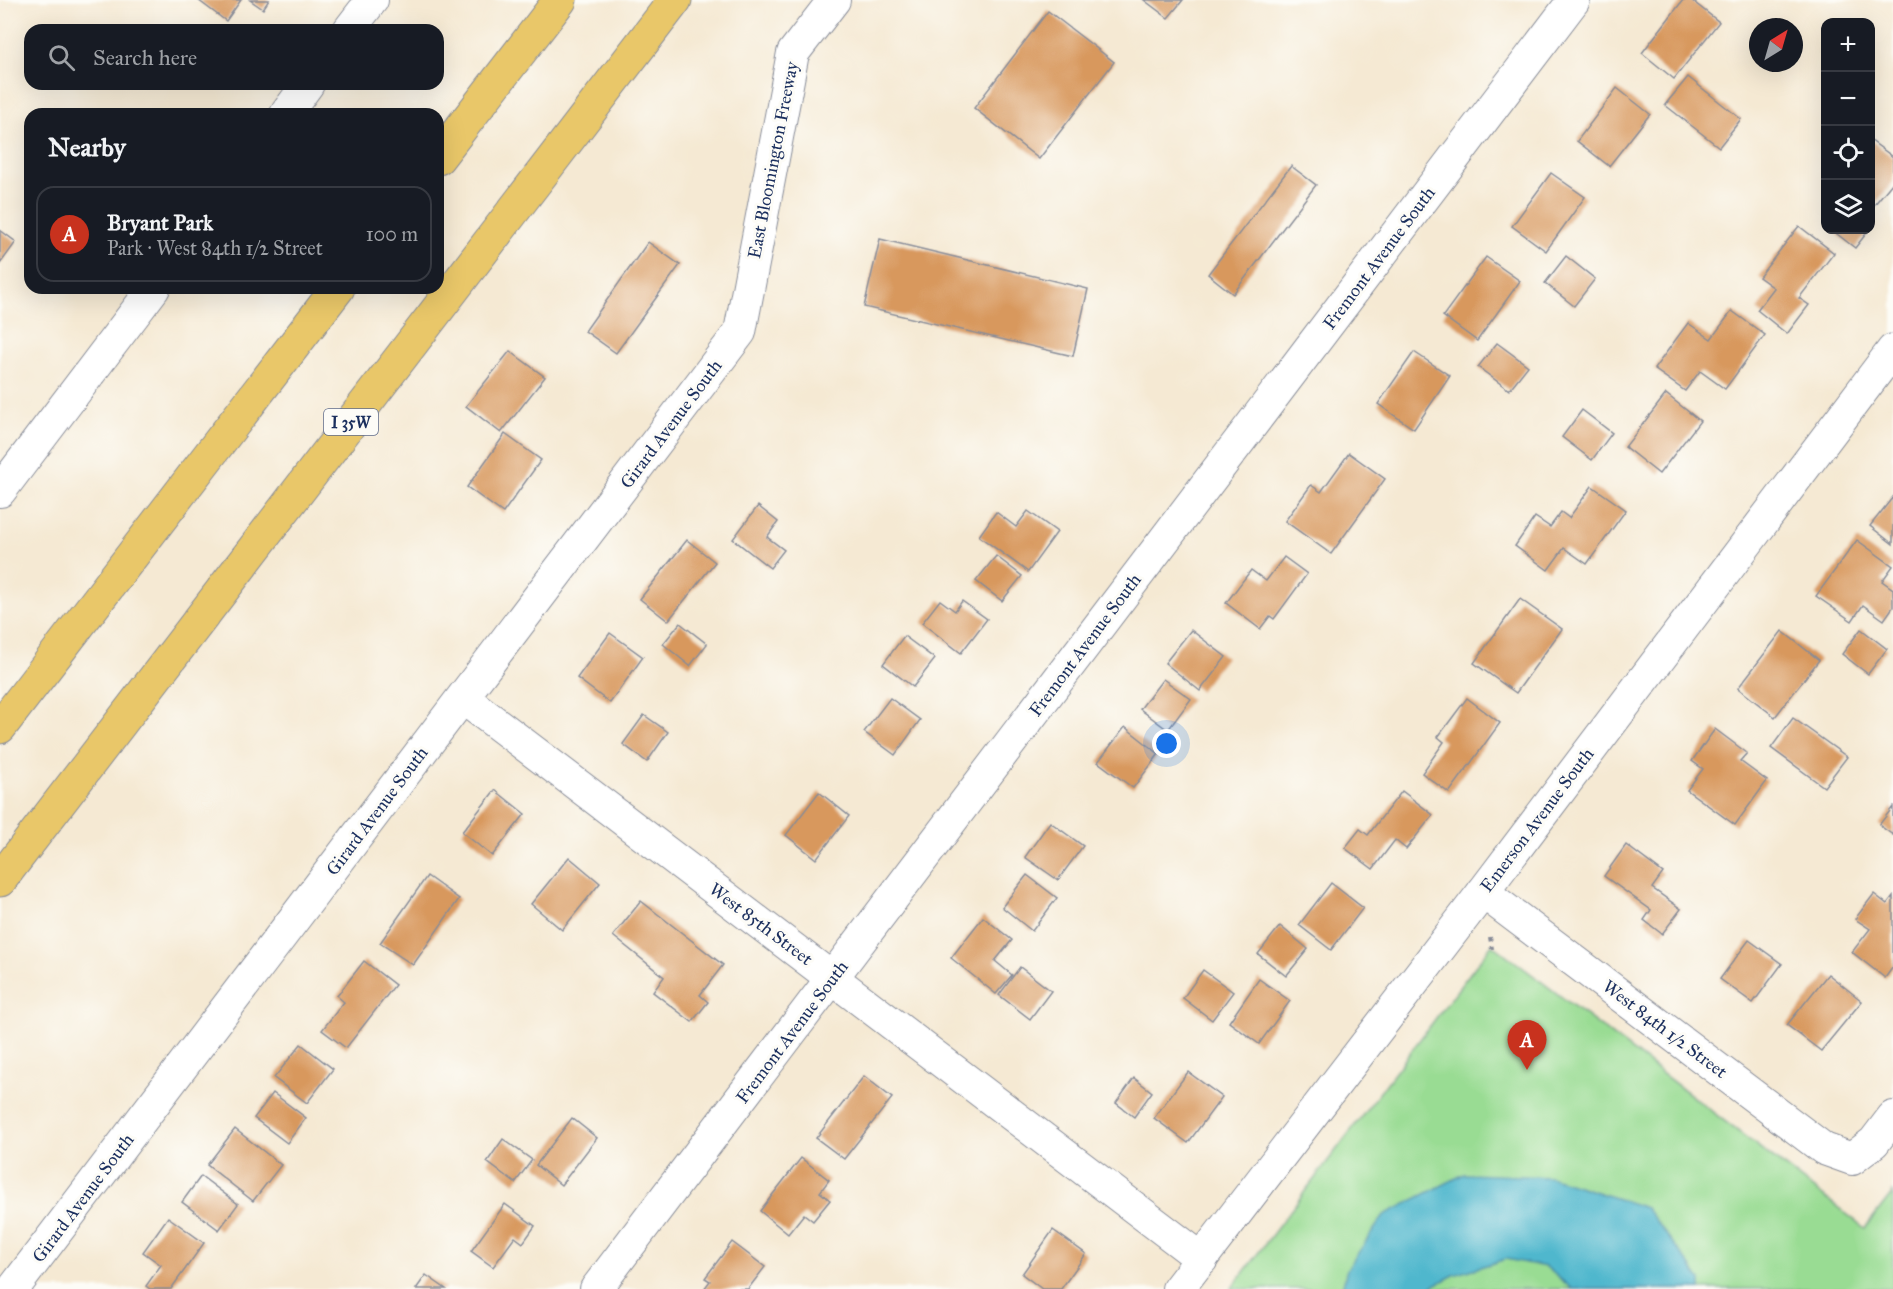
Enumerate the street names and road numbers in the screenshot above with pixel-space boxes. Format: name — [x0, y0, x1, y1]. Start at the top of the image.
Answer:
street label: East Bloomington Freeway — [743, 59, 804, 261]
street label: Fremont Avenue South — [1318, 182, 1440, 334]
street label: Girard Avenue South — [615, 355, 727, 493]
road number: I 35W — [324, 409, 378, 435]
street label: Fremont Avenue South — [1024, 569, 1146, 721]
street label: Girard Avenue South — [321, 742, 433, 880]
street label: Emerson Avenue South — [1476, 743, 1598, 897]
street label: West 85th Street — [705, 878, 817, 970]
street label: Fremont Avenue South — [731, 956, 853, 1108]
street label: West 84th 1/2 Street — [1599, 975, 1732, 1083]
street label: Girard Avenue South — [27, 1129, 139, 1267]

